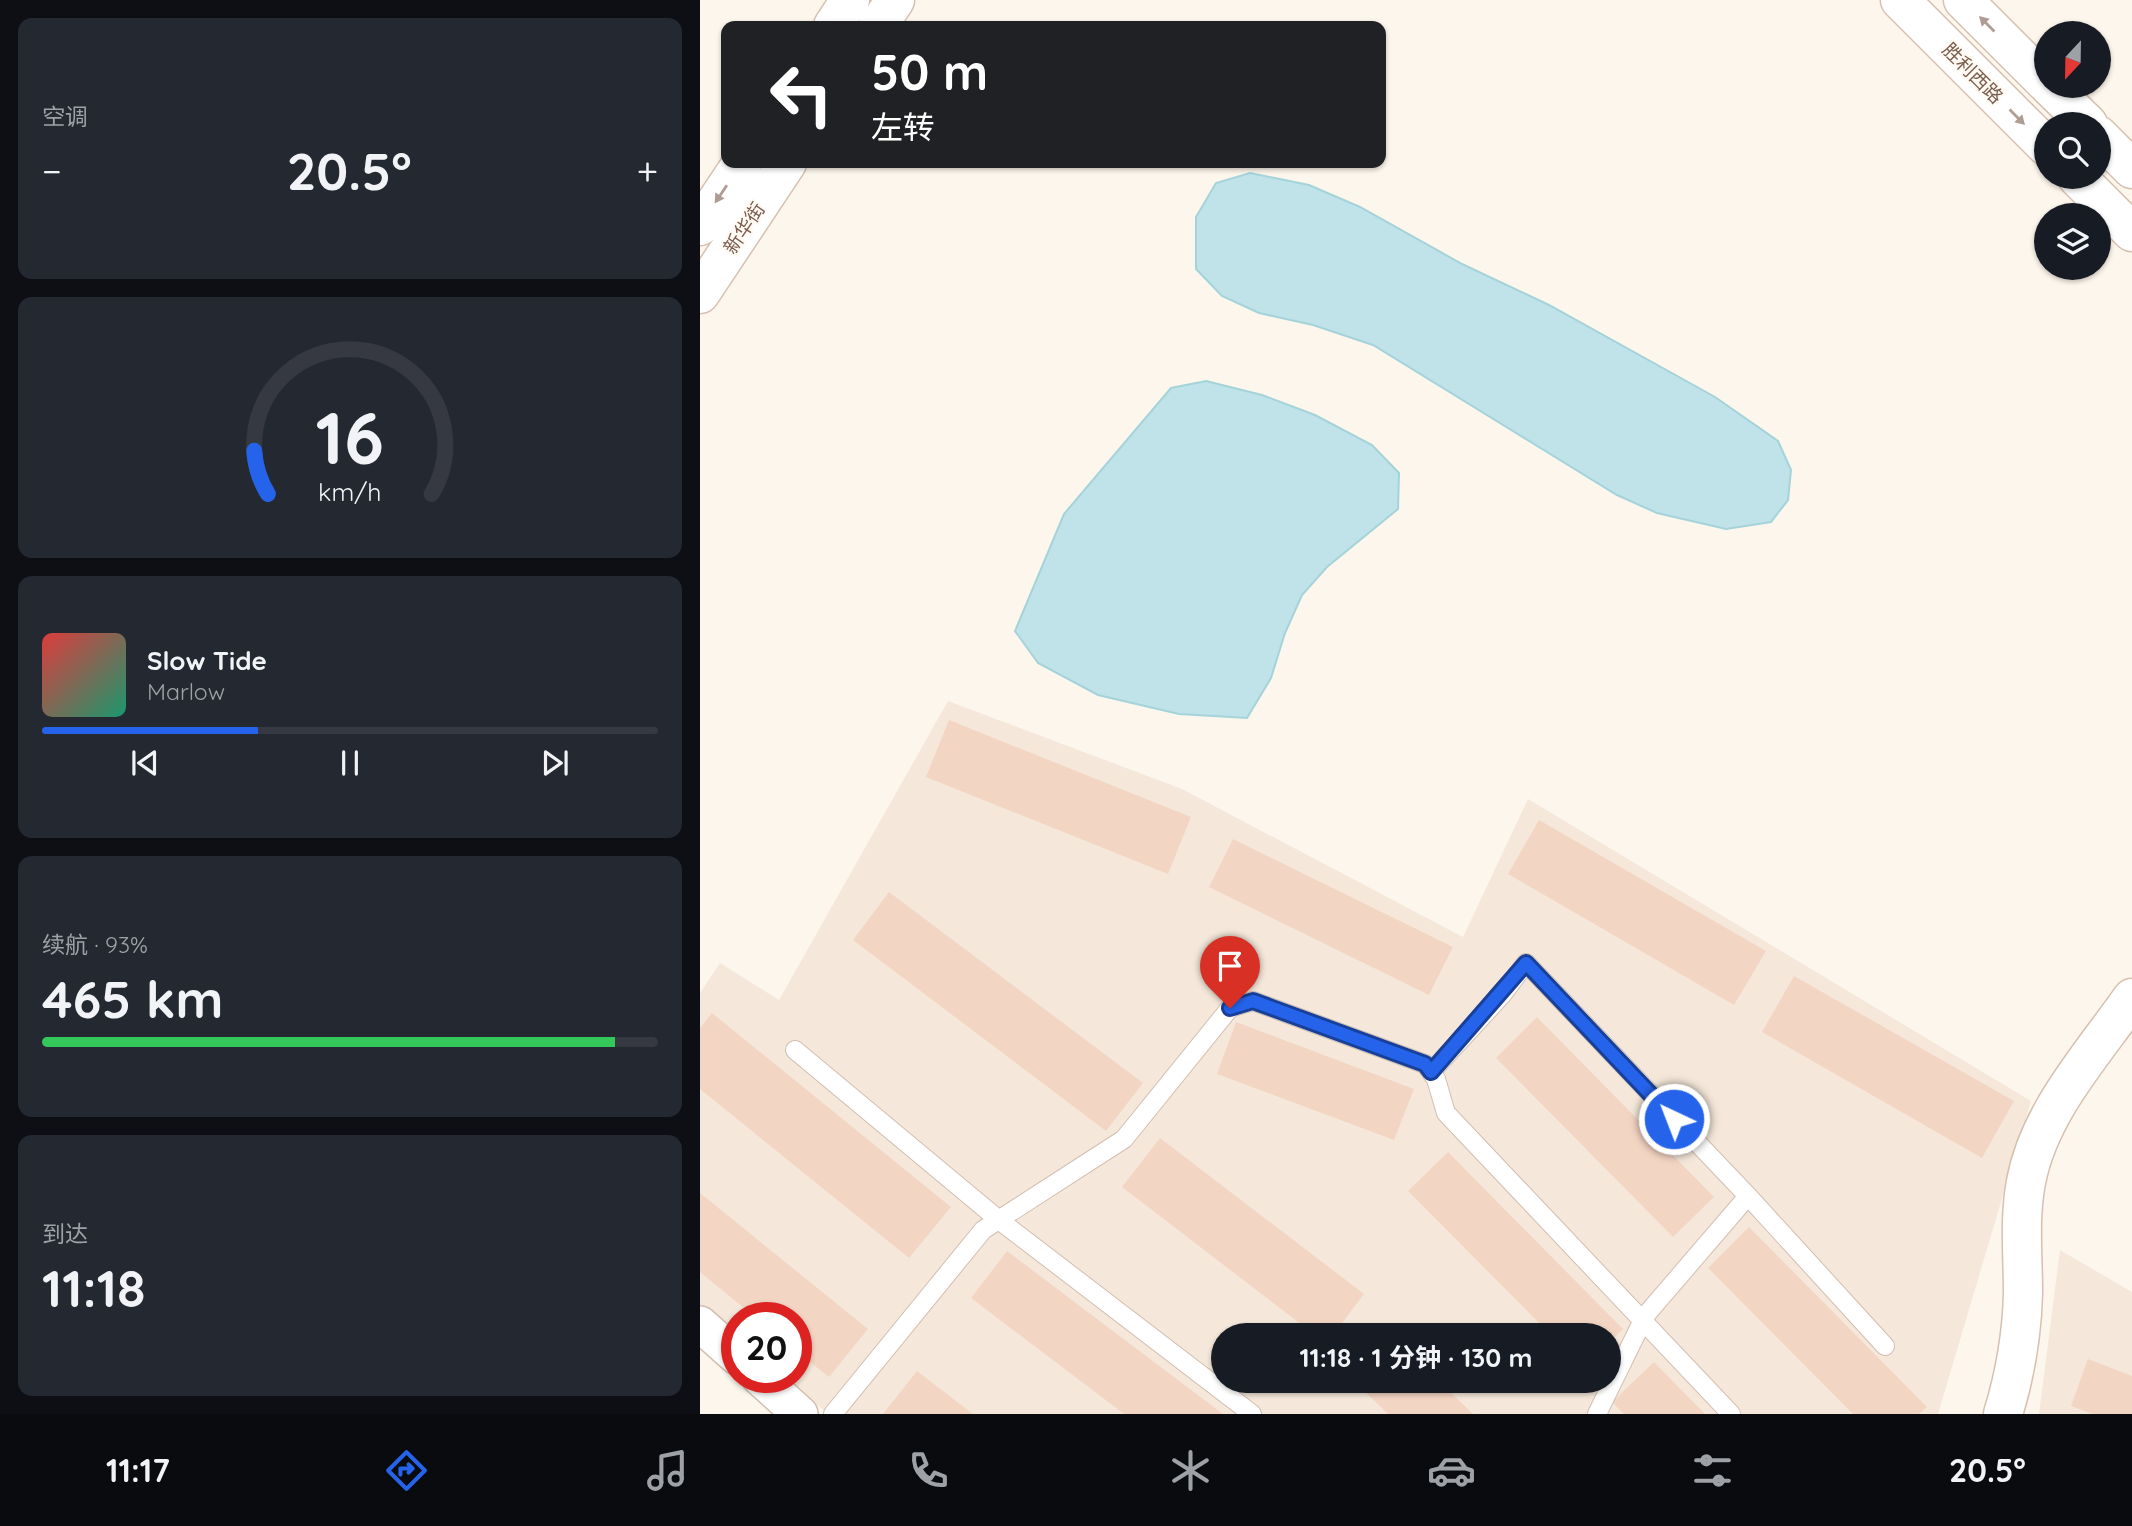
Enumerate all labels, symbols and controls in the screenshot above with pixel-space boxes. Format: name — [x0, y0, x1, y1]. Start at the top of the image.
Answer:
one-way arrow — [1979, 16, 1995, 32]
north arrow — [2034, 21, 2110, 98]
map controls — [2034, 21, 2111, 280]
street label: 胜利西路 — [1938, 38, 2008, 108]
text: 50 m — [871, 41, 988, 102]
icon: left — [756, 49, 847, 140]
text: 空调 — [42, 102, 88, 131]
text: 左转 — [871, 107, 935, 147]
one-way arrow — [2009, 109, 2026, 126]
button: search — [2034, 112, 2111, 189]
text: 20.5° — [287, 138, 412, 203]
text: − — [42, 147, 62, 195]
text: + — [637, 147, 658, 195]
one-way arrow — [715, 185, 728, 204]
street label: 新华街 — [718, 198, 770, 258]
button: layers — [2034, 203, 2111, 280]
text: 16 — [316, 391, 384, 482]
text: km/h — [318, 476, 382, 507]
text: Slow Tide — [147, 644, 267, 677]
text: Marlow — [147, 677, 225, 706]
icon: previous — [126, 744, 164, 782]
icon: pause — [331, 744, 369, 782]
icon: next — [536, 744, 574, 782]
text: 续航 · 93% — [42, 930, 148, 959]
pin — [1200, 936, 1260, 1008]
icon: arrive — [1211, 947, 1249, 985]
text: 465 km — [42, 966, 223, 1031]
position arrow — [1637, 1082, 1711, 1156]
text: 到达 — [42, 1219, 88, 1248]
text: 11:18 — [42, 1255, 145, 1320]
speed limit sign: 20 — [721, 1302, 812, 1393]
text: 11:18 · 1 分钟 · 130 m — [1299, 1341, 1533, 1374]
icon: directions — [382, 1446, 431, 1495]
icon: music — [643, 1446, 692, 1495]
icon: phone — [904, 1446, 953, 1495]
icon: climate — [1166, 1446, 1215, 1495]
icon: car — [1427, 1446, 1476, 1495]
icon: filters — [1688, 1446, 1737, 1495]
text: 11:17 — [106, 1450, 170, 1490]
text: 20.5° — [1949, 1450, 2026, 1490]

